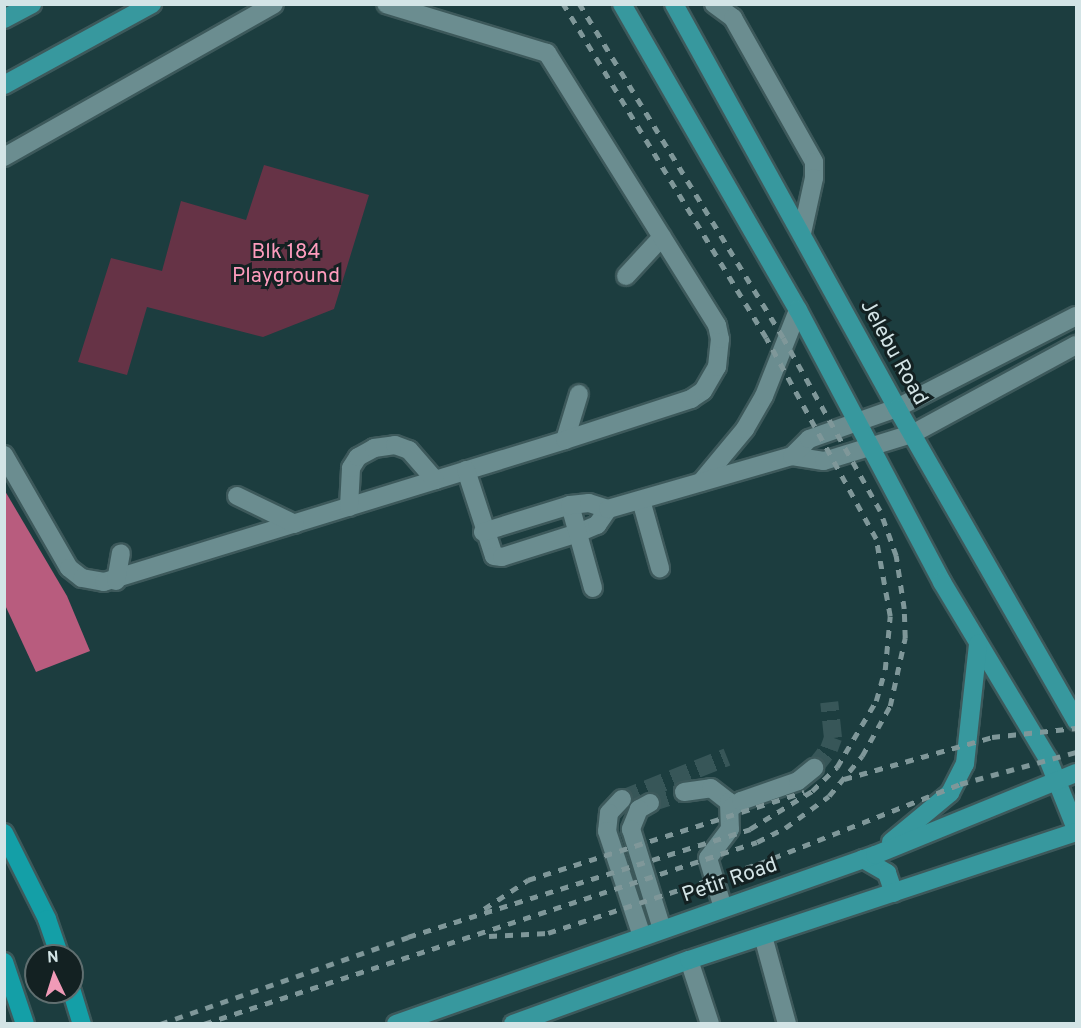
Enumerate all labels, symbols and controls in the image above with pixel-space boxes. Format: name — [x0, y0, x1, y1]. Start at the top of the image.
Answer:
park label: Blk 184 Playground — [232, 240, 340, 290]
street label: Jelebu Road — [854, 296, 932, 410]
street label: Petir Road — [679, 853, 781, 909]
north arrow — [24, 944, 84, 1004]
text: N — [46, 948, 59, 968]

